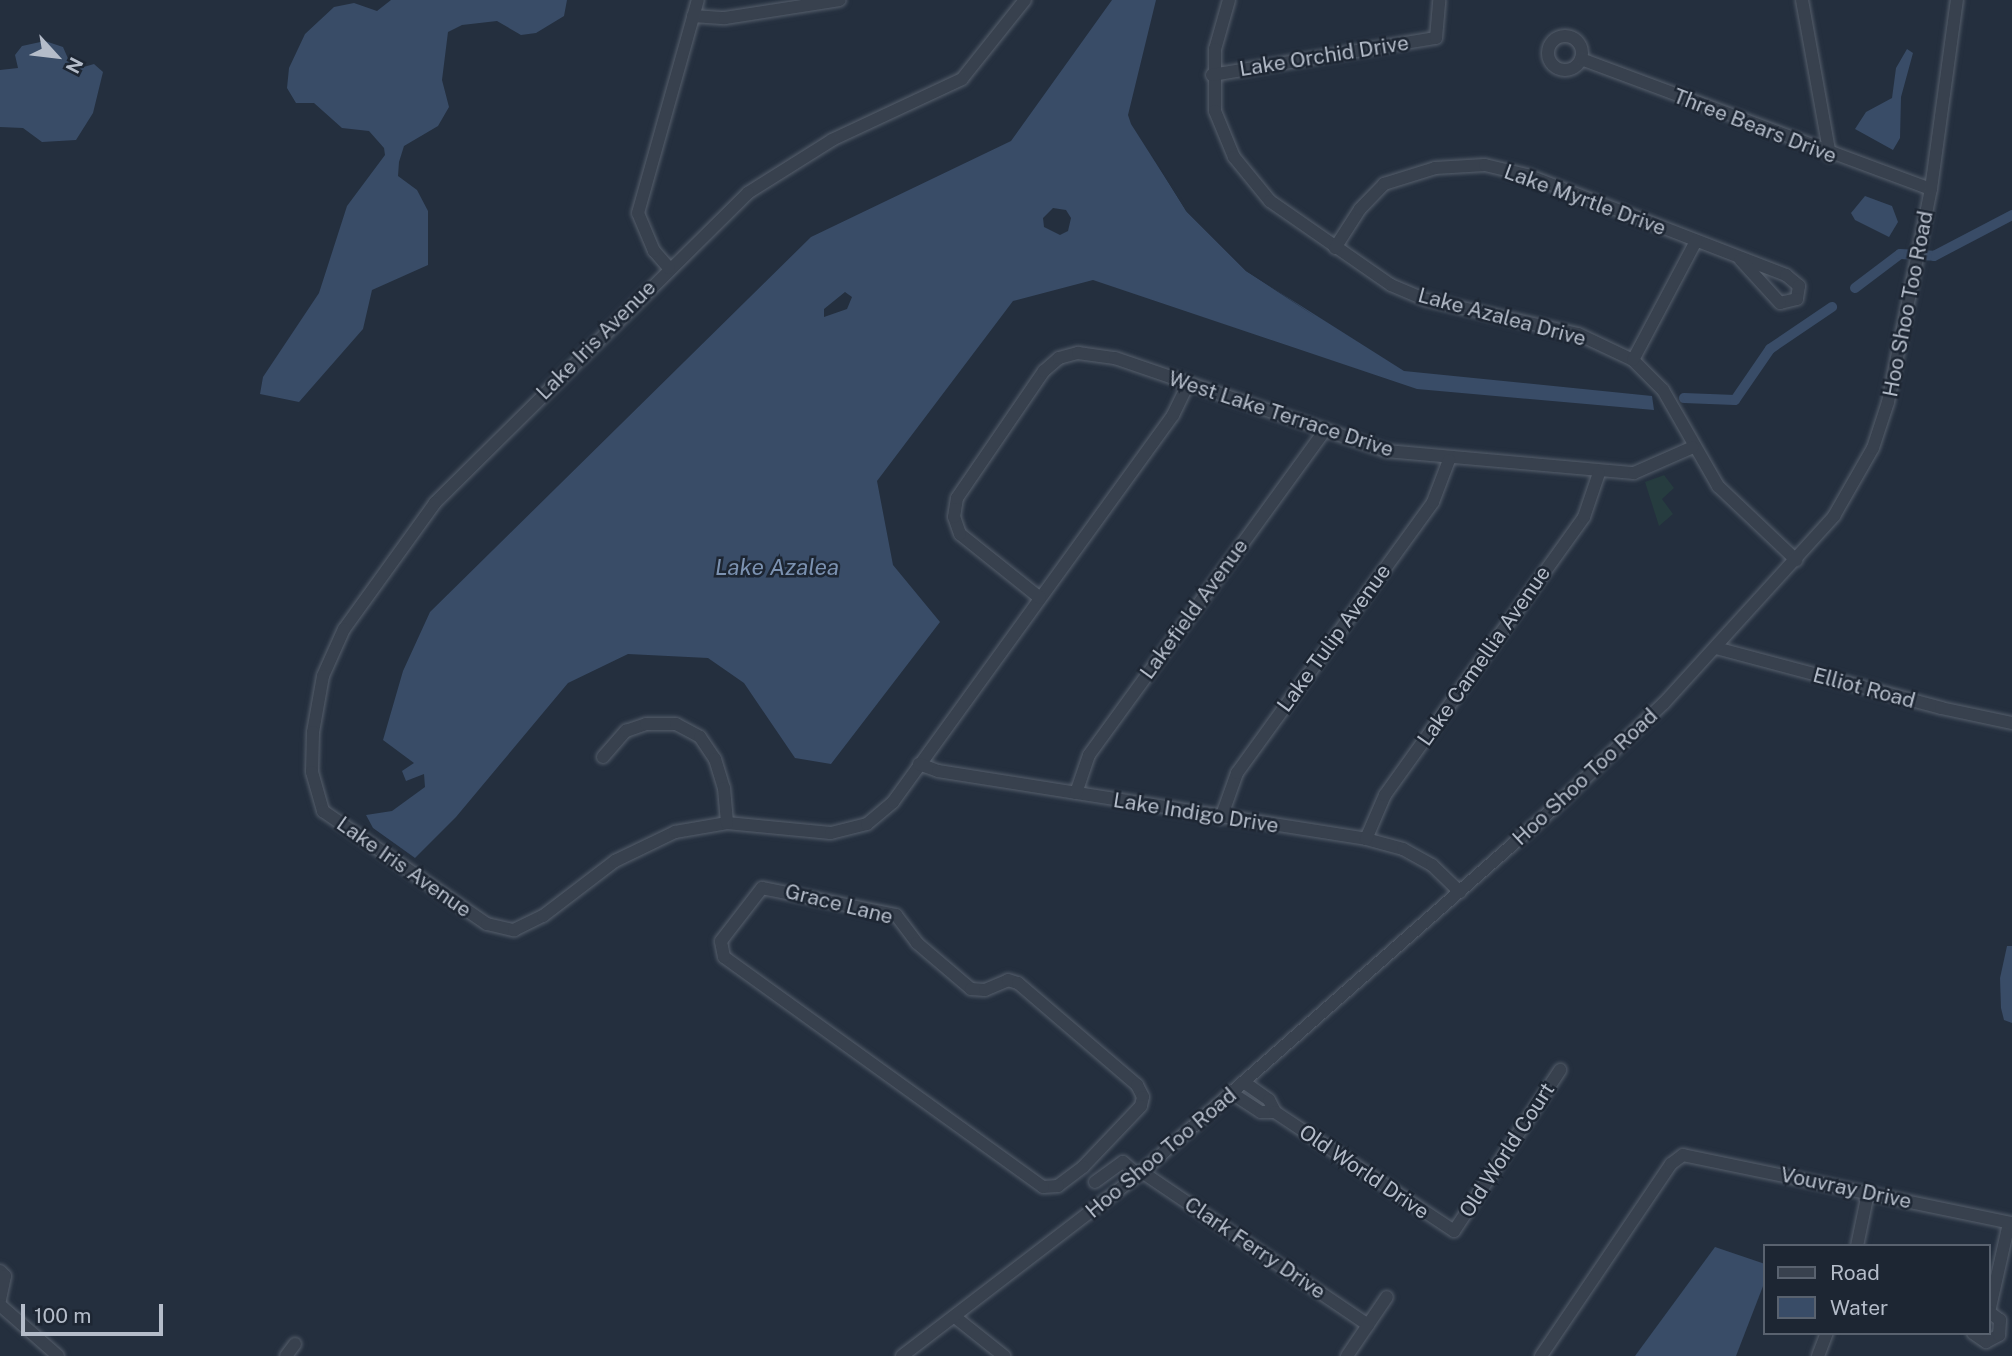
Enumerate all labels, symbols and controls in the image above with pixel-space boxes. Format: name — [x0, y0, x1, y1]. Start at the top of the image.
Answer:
north arrow — [21, 21, 91, 91]
street label: Lake Orchid Drive — [1237, 30, 1411, 82]
text: N — [62, 54, 88, 77]
street label: Three Bears Drive — [1670, 83, 1840, 169]
street label: Lake Myrtle Drive — [1500, 159, 1670, 241]
street label: Hoo Shoo Too Road — [1878, 209, 1938, 399]
street label: Lake Iris Avenue — [531, 275, 661, 405]
street label: Lake Azalea Drive — [1415, 282, 1589, 352]
street label: West Lake Terrace Drive — [1165, 366, 1397, 462]
street label: Lakefield Avenue — [1135, 534, 1253, 684]
water label: Lake Azalea — [715, 553, 839, 581]
street label: Lake Tulip Avenue — [1272, 559, 1396, 717]
street label: Lake Camellia Avenue — [1412, 561, 1556, 751]
street label: Elliot Road — [1810, 662, 1918, 714]
street label: Hoo Shoo Too Road — [1507, 703, 1663, 851]
street label: Lake Indigo Drive — [1111, 787, 1281, 839]
street label: Lake Iris Avenue — [332, 811, 476, 923]
street label: Grace Lane — [782, 878, 896, 930]
street label: Old World Court — [1454, 1078, 1560, 1222]
street label: Hoo Shoo Too Road — [1080, 1082, 1242, 1224]
street label: Old World Drive — [1294, 1119, 1434, 1225]
street label: Vouvray Drive — [1778, 1162, 1914, 1214]
street label: Clark Ferry Drive — [1180, 1191, 1330, 1305]
legend — [1764, 1244, 1991, 1335]
text: Road — [1830, 1260, 1880, 1285]
scale bar — [24, 1290, 166, 1334]
text: Water — [1830, 1295, 1888, 1320]
text: 100 m — [34, 1303, 91, 1328]

